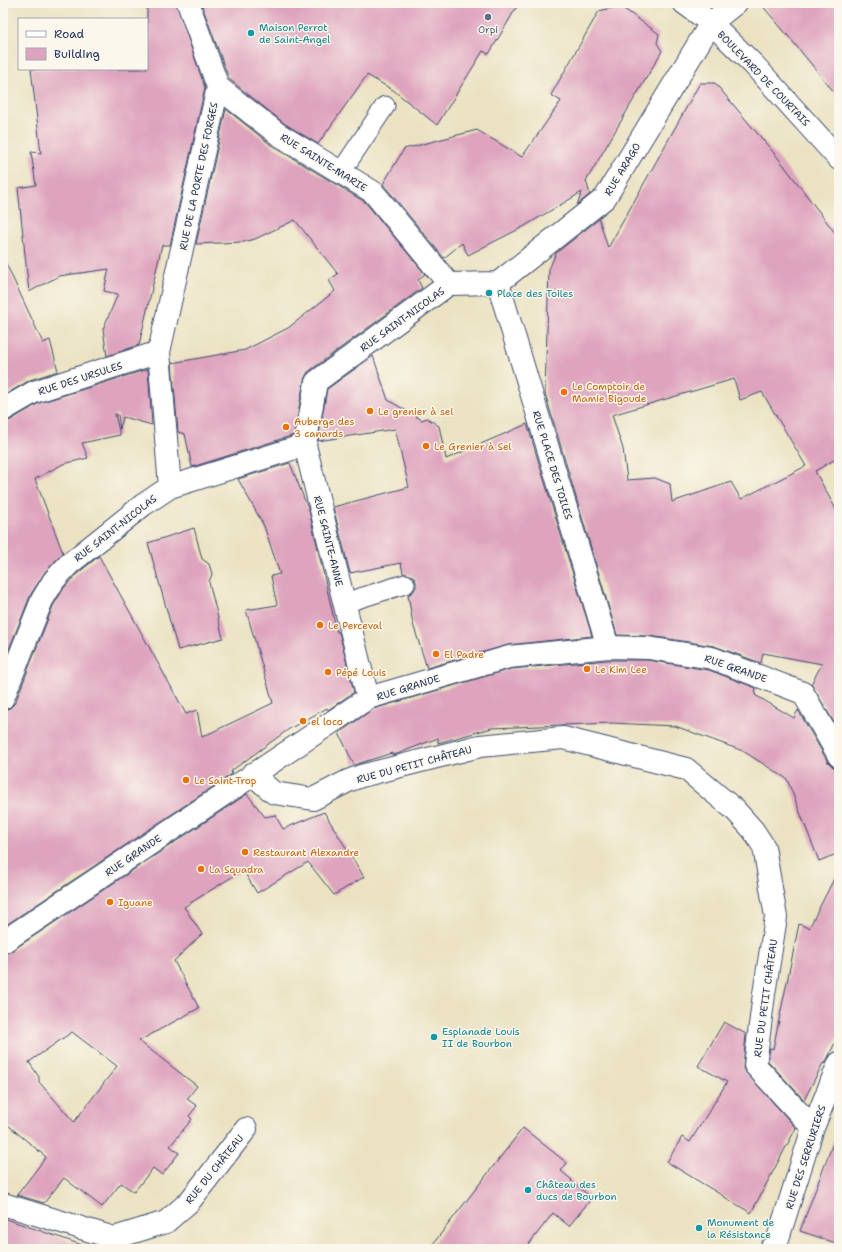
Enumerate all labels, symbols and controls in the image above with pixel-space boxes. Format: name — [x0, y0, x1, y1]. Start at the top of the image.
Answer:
marker: Orpi — [483, 12, 493, 22]
legend — [18, 18, 148, 70]
place label: Maison Perrot de Saint-Angel — [259, 21, 330, 46]
place label: Orpi — [478, 23, 498, 36]
text: Road — [54, 26, 85, 42]
marker: Maison Perrot de Saint-Angel — [246, 28, 256, 38]
street label: BOULEVARD DE COURTAIS — [715, 28, 813, 129]
text: Building — [54, 46, 100, 62]
street label: RUE DE LA PORTE DES FORGES — [176, 101, 221, 251]
street label: RUE SAINTE-MARIE — [278, 130, 370, 194]
street label: RUE ARAGO — [602, 140, 643, 198]
street label: RUE SAINT-NICOLAS — [357, 284, 447, 354]
place label: Place des Toiles — [497, 287, 573, 300]
marker: Place des Toiles — [484, 288, 494, 298]
street label: RUE DES URSULES — [36, 359, 124, 398]
place label: Le Comptoir de Mamie Bigoude — [572, 380, 647, 405]
marker: Le Comptoir de Mamie Bigoude — [559, 387, 569, 397]
place label: Le grenier à sel — [378, 405, 453, 418]
marker: Le grenier à sel — [365, 406, 375, 416]
street label: RUE PLACE DES TOILES — [530, 409, 575, 522]
place label: Auberge des 3 canards — [294, 415, 354, 440]
marker: Auberge des 3 canards — [281, 422, 291, 432]
place label: Le Grenier à Sel — [434, 440, 512, 453]
marker: Le Grenier à Sel — [421, 441, 431, 451]
street label: RUE SAINT-NICOLAS — [71, 492, 160, 565]
street label: RUE SAINTE-ANNE — [311, 494, 346, 588]
place label: Le Perceval — [328, 619, 382, 632]
marker: Le Perceval — [315, 620, 325, 630]
place label: El Padre — [444, 648, 484, 661]
marker: El Padre — [431, 649, 441, 659]
street label: RUE GRANDE — [703, 652, 769, 685]
place label: Le Kim Lee — [595, 663, 647, 676]
marker: Le Kim Lee — [582, 664, 592, 674]
place label: Pépé Louis — [336, 666, 386, 679]
marker: Pépé Louis — [323, 667, 333, 677]
street label: RUE GRANDE — [375, 672, 441, 703]
place label: el loco — [311, 715, 343, 728]
marker: el loco — [298, 716, 308, 726]
street label: RUE DU PETIT CHÂTEAU — [355, 743, 473, 786]
place label: Le Saint-Trop — [194, 774, 257, 787]
marker: Le Saint-Trop — [181, 775, 191, 785]
street label: RUE GRANDE — [102, 832, 164, 879]
place label: Restaurant Alexandre — [253, 846, 360, 859]
marker: Restaurant Alexandre — [240, 847, 250, 857]
place label: La Squadra — [209, 863, 264, 876]
marker: La Squadra — [196, 864, 206, 874]
place label: Iguane — [118, 896, 153, 909]
marker: Iguane — [105, 897, 115, 907]
street label: RUE DU PETIT CHÂTEAU — [751, 938, 780, 1058]
place label: Esplanade Louis II de Bourbon — [442, 1025, 520, 1050]
marker: Esplanade Louis II de Bourbon — [429, 1032, 439, 1042]
street label: RUE DES SERRURIERS — [783, 1103, 829, 1211]
street label: RUE DU CHÂTEAU — [182, 1132, 246, 1207]
place label: Château des ducs de Bourbon — [536, 1178, 617, 1203]
marker: Château des ducs de Bourbon — [523, 1185, 533, 1195]
place label: Monument de la Résistance — [707, 1216, 775, 1241]
marker: Monument de la Résistance — [694, 1223, 704, 1233]

